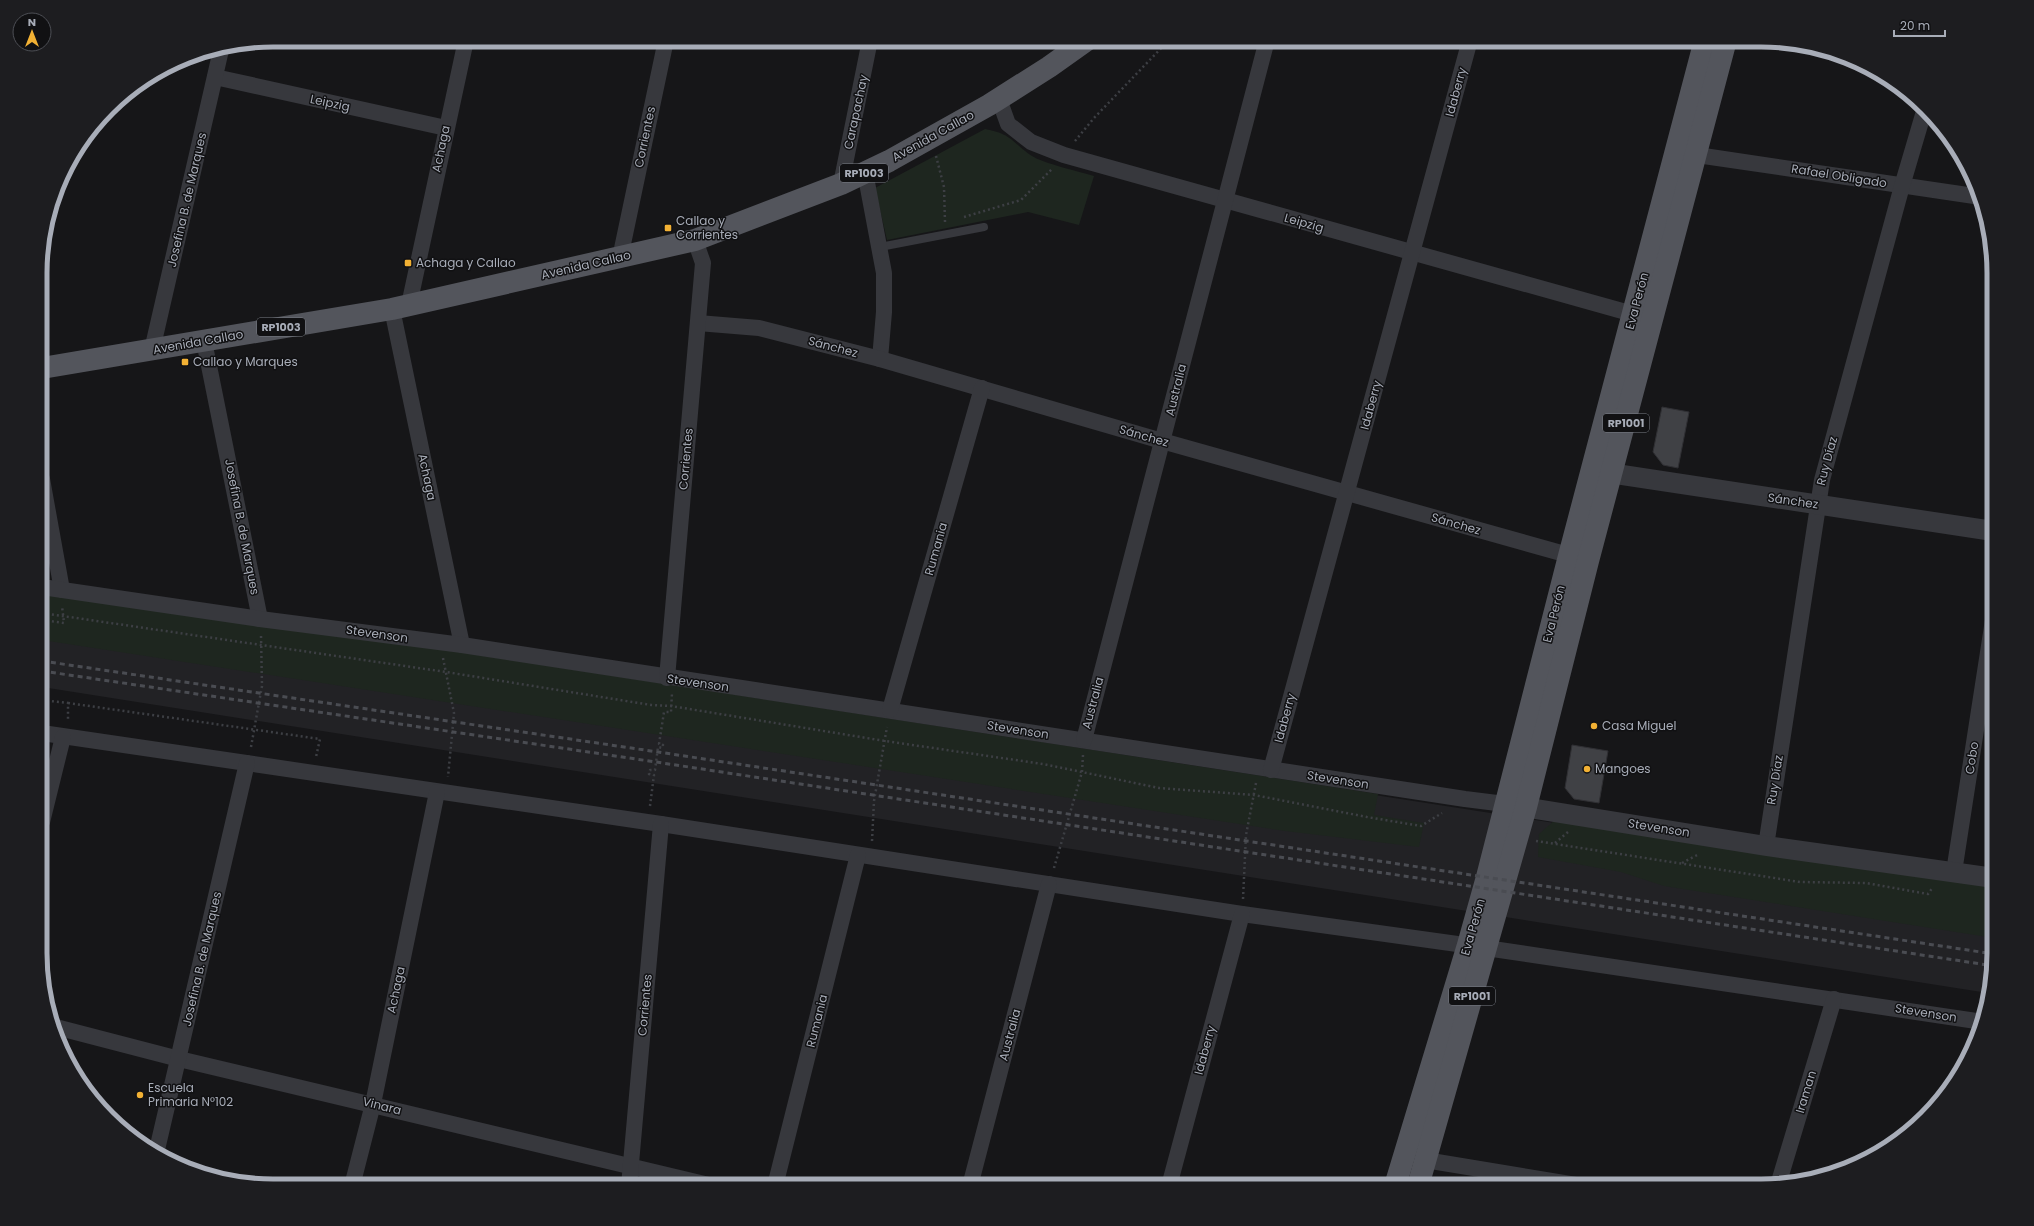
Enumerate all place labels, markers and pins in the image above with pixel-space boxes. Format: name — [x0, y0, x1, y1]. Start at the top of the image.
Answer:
place label: Callao y Corrientes — [676, 212, 738, 243]
marker: Callao y Corrientes — [663, 223, 673, 233]
place label: Achaga y Callao — [416, 254, 516, 271]
marker: Achaga y Callao — [403, 258, 413, 268]
place label: Callao y Marques — [193, 353, 298, 370]
marker: Callao y Marques — [180, 357, 190, 367]
place label: Casa Miguel — [1602, 717, 1676, 734]
marker: Casa Miguel — [1589, 721, 1599, 731]
place label: Mangoes — [1595, 760, 1651, 777]
marker: Mangoes — [1582, 764, 1592, 774]
place label: Escuela Primaria N°102 — [148, 1079, 233, 1110]
marker: Escuela Primaria N°102 — [135, 1090, 145, 1100]

